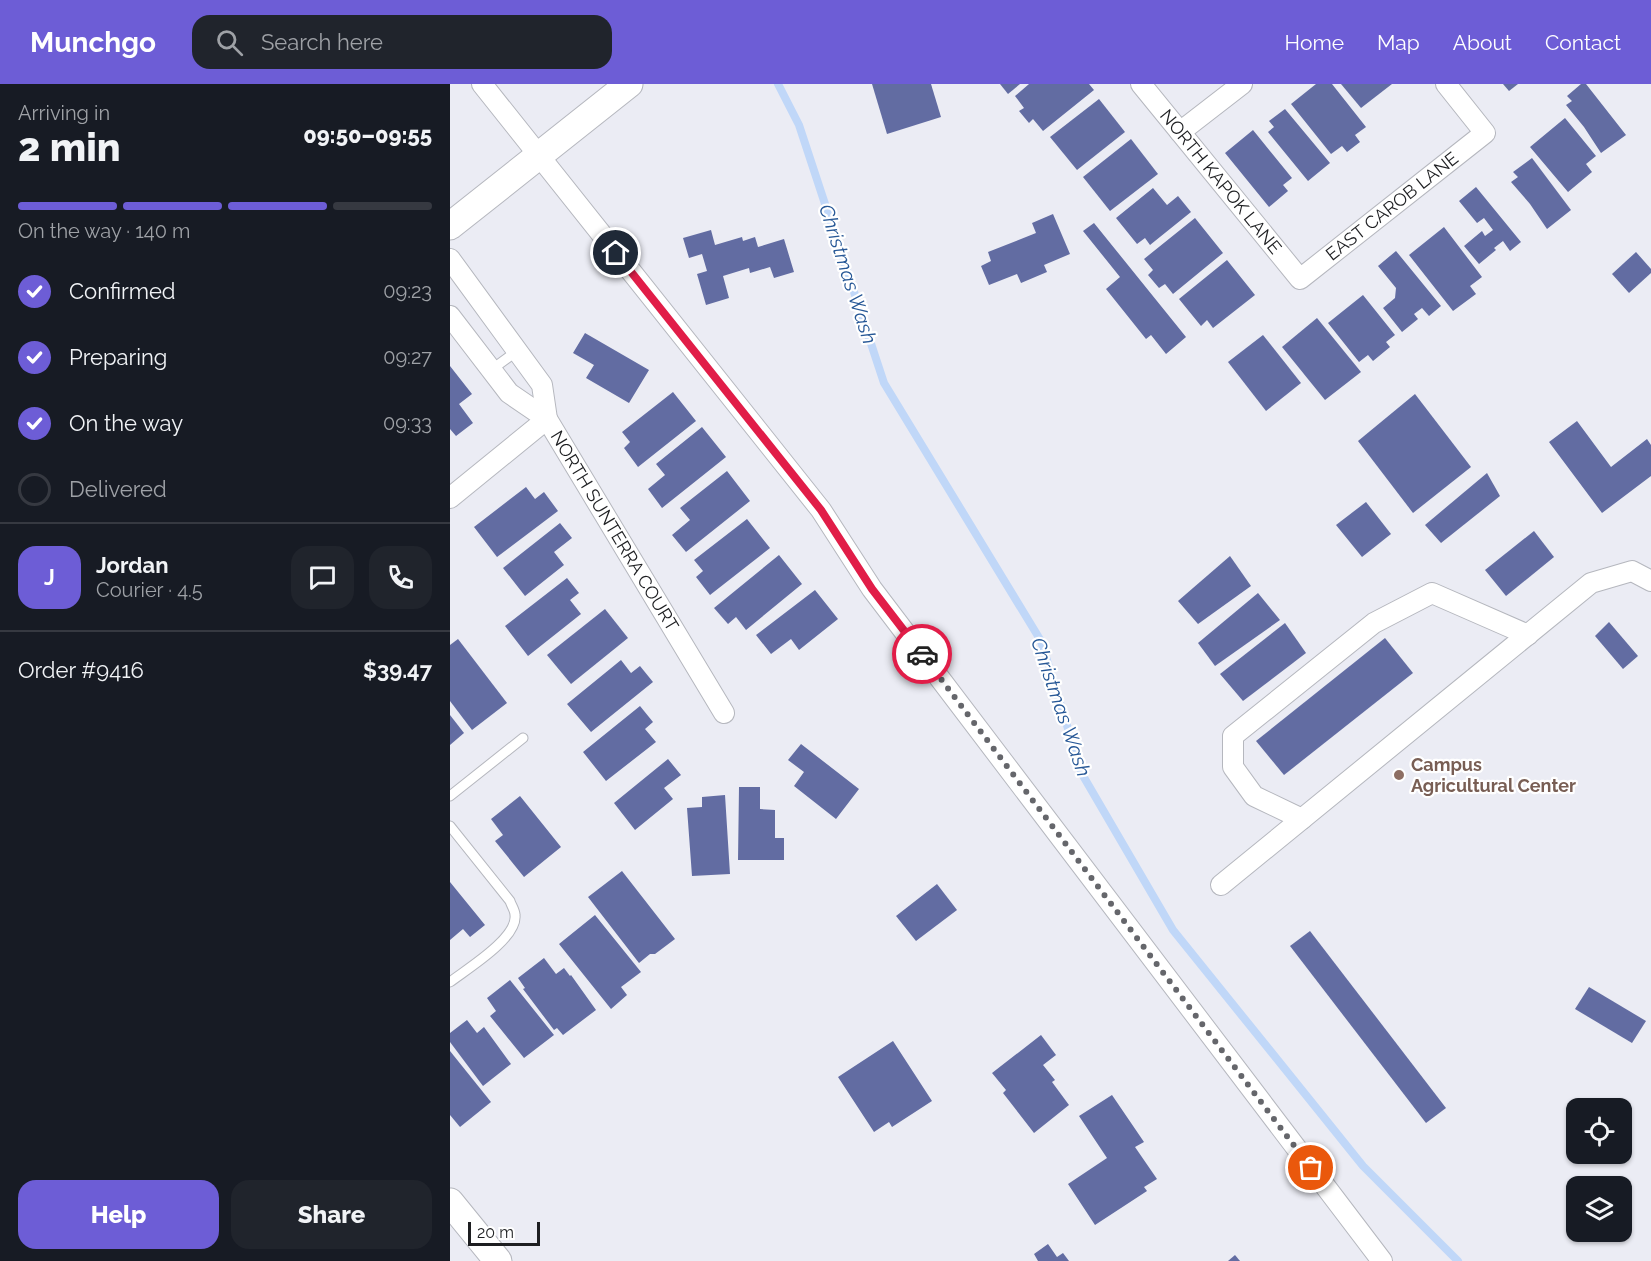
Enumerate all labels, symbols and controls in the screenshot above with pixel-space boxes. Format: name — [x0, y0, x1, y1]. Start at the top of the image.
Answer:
search box — [192, 15, 612, 69]
text: Munchgo — [30, 26, 156, 59]
icon: search — [213, 26, 246, 59]
text: Search here — [261, 29, 383, 55]
text: Home — [1285, 30, 1344, 55]
text: Map — [1377, 30, 1420, 55]
text: About — [1453, 30, 1512, 55]
text: Contact — [1545, 30, 1621, 55]
text: Arriving in — [18, 101, 110, 125]
street label: NORTH KAPOK LANE — [1156, 105, 1286, 258]
text: 09:50–09:55 — [303, 122, 432, 148]
text: 2 min — [18, 124, 121, 170]
street label: EAST CAROB LANE — [1321, 147, 1462, 265]
water label: Christmas Wash — [814, 201, 882, 347]
text: On the way · 140 m — [18, 219, 190, 243]
pin — [590, 227, 641, 278]
icon: home — [599, 236, 632, 269]
icon: check — [18, 275, 51, 308]
text: Confirmed — [69, 278, 176, 304]
text: 09:23 — [383, 279, 432, 303]
icon: check — [18, 341, 51, 374]
text: Preparing — [69, 344, 167, 370]
text: 09:27 — [383, 345, 432, 369]
icon: check — [18, 407, 51, 440]
text: On the way — [69, 410, 183, 436]
text: 09:33 — [383, 411, 432, 435]
street label: NORTH SUNTERRA COURT — [546, 427, 683, 635]
text: Delivered — [69, 476, 167, 502]
button: chat — [291, 546, 354, 609]
button: phone — [369, 546, 432, 609]
text: Jordan — [96, 552, 168, 578]
text: J — [44, 564, 55, 590]
text: Courier · 4.5 — [96, 578, 203, 602]
courier — [892, 624, 952, 684]
water label: Christmas Wash — [1026, 634, 1096, 780]
icon: car — [906, 638, 939, 671]
text: Order #9416 — [18, 657, 144, 683]
text: $39.47 — [363, 657, 432, 683]
place label: Campus Agricultural Center — [1411, 754, 1576, 796]
marker: Campus Agricultural Center — [1392, 768, 1406, 782]
map controls — [1566, 1098, 1632, 1242]
button: locate — [1566, 1098, 1632, 1164]
pin — [1285, 1142, 1336, 1193]
icon: bag — [1294, 1151, 1327, 1184]
button: layers — [1566, 1176, 1632, 1242]
button: Help — [18, 1180, 219, 1249]
button: Share — [231, 1180, 432, 1249]
scale bar — [468, 1219, 540, 1246]
text: 20 m — [477, 1223, 514, 1242]

